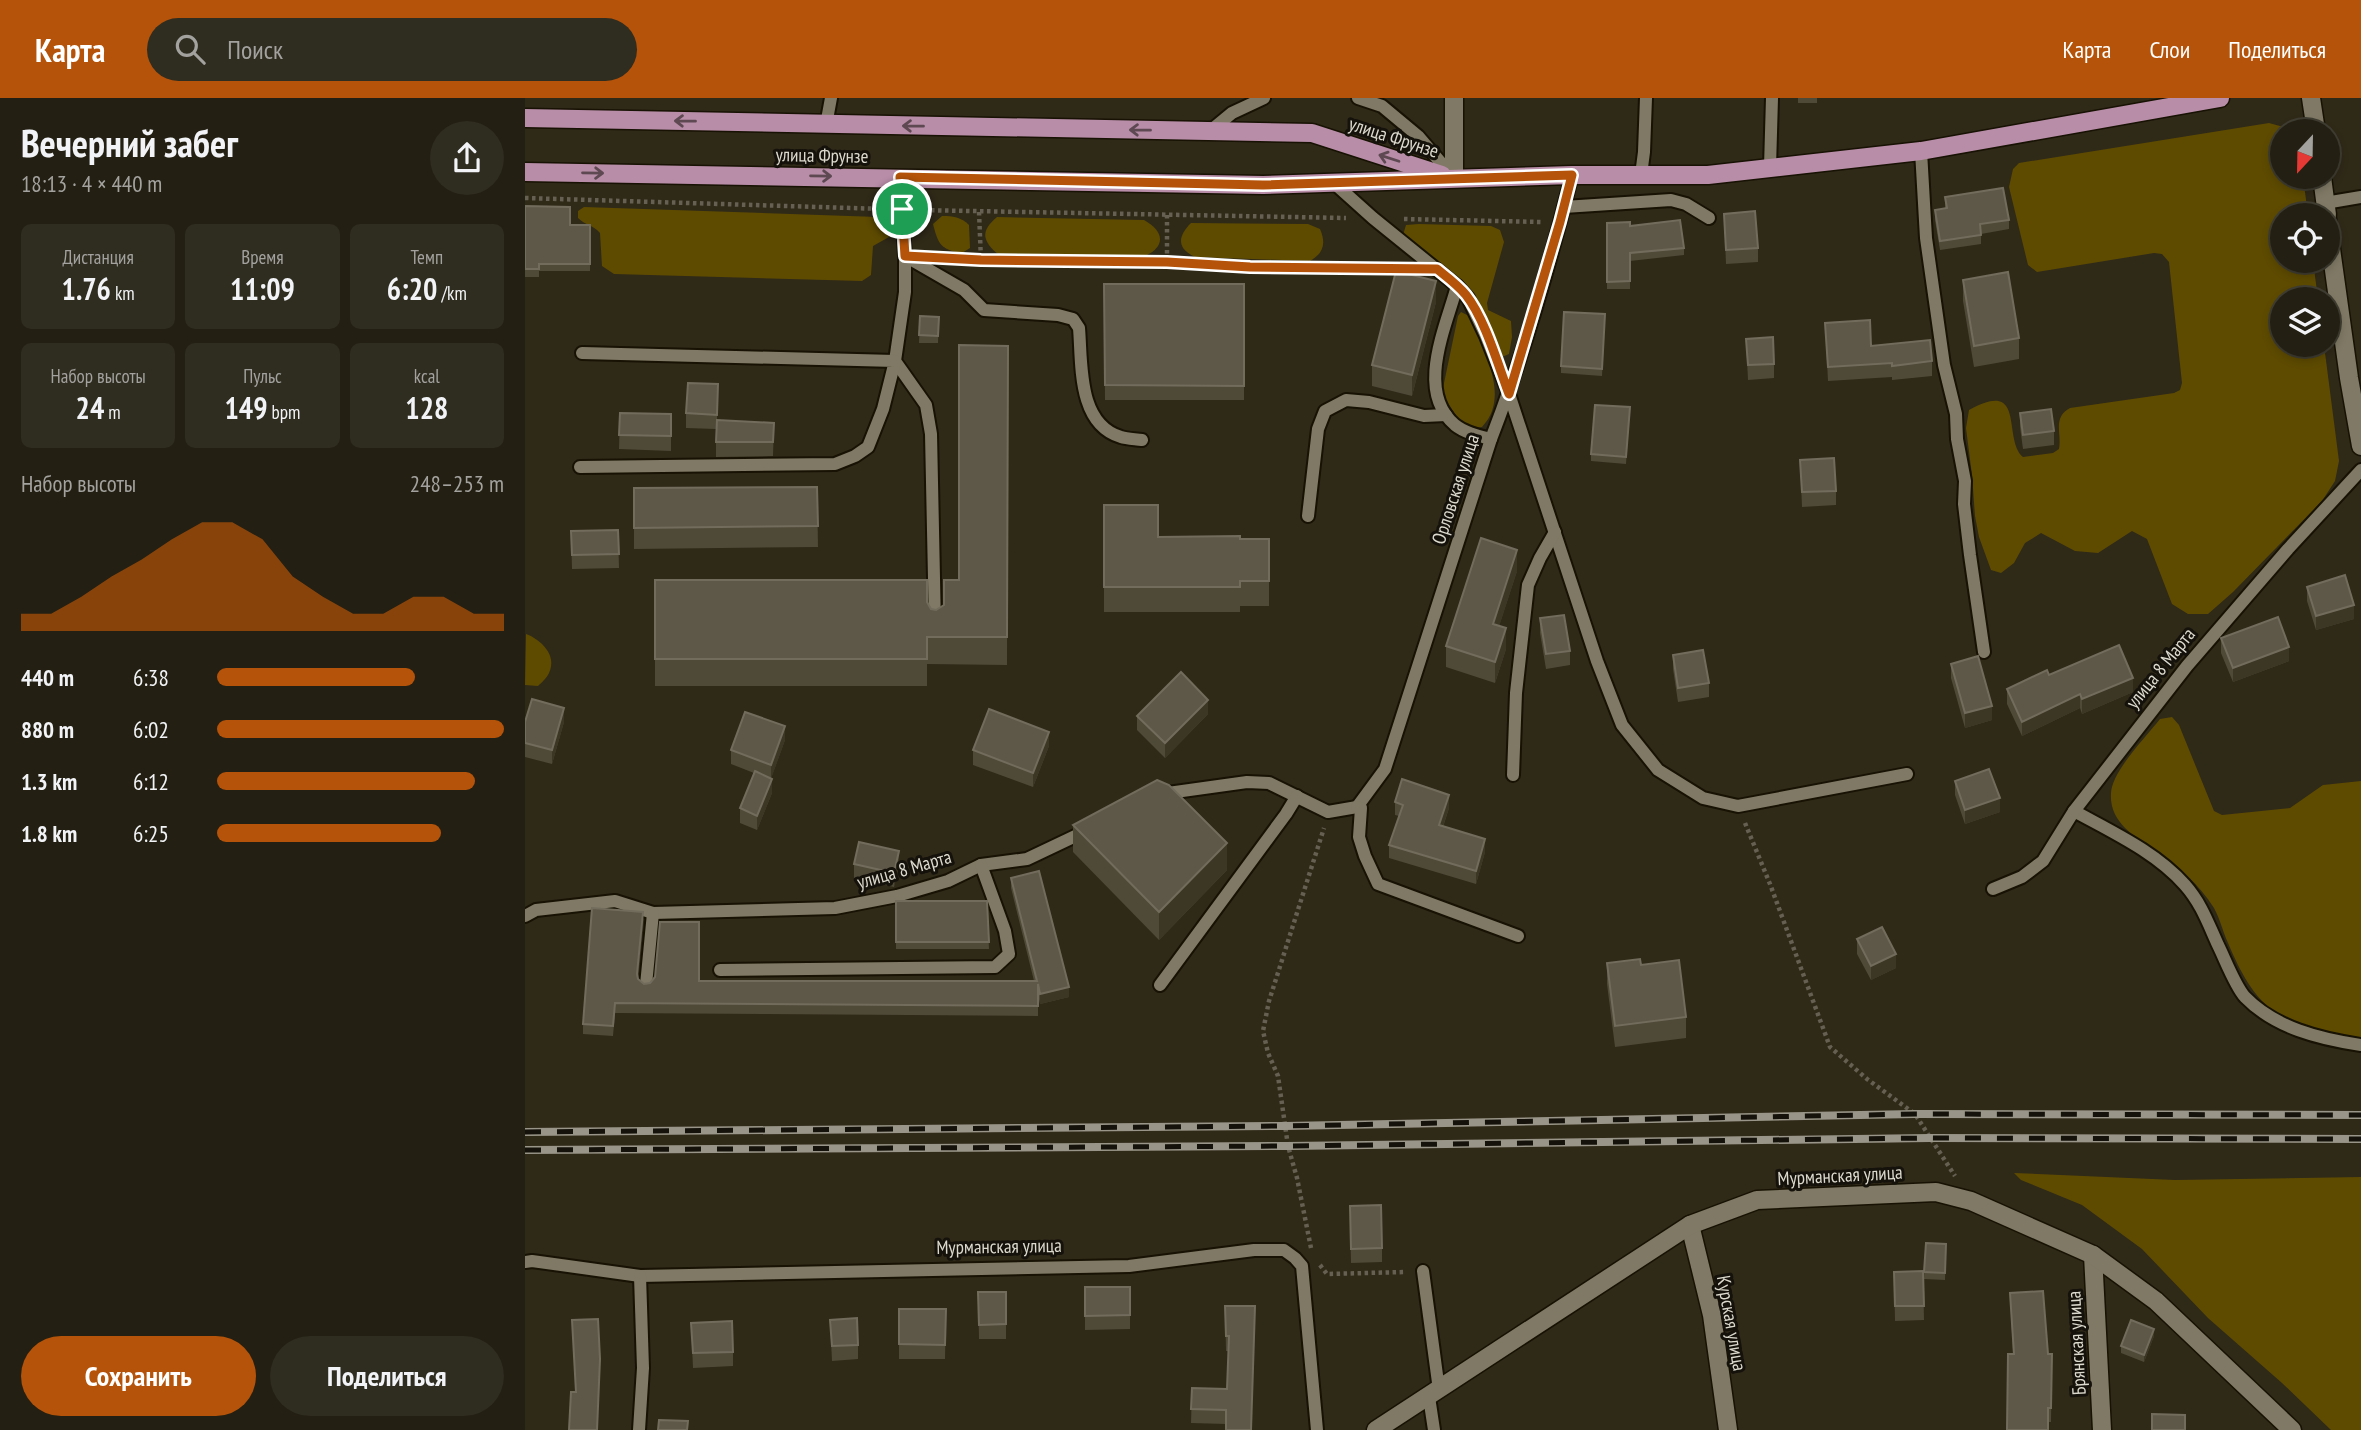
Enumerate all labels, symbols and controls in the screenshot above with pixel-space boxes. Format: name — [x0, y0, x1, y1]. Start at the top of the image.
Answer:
search box — [147, 18, 637, 81]
text: Карта — [35, 28, 105, 71]
icon: search — [171, 30, 209, 68]
text: Поиск — [227, 33, 283, 66]
text: Карта — [2063, 34, 2111, 65]
text: Слои — [2149, 34, 2190, 65]
text: Поделиться — [2228, 34, 2326, 65]
street label: улица Фрунзе — [1346, 111, 1442, 163]
one-way arrow — [674, 115, 697, 128]
text: Вечерний забег — [21, 118, 238, 167]
north arrow — [2270, 119, 2340, 189]
map controls — [2270, 119, 2340, 357]
one-way arrow — [902, 120, 925, 133]
button: share — [430, 121, 504, 195]
one-way arrow — [1129, 124, 1152, 137]
street label: улица Фрунзе — [775, 142, 869, 168]
one-way arrow — [1378, 150, 1400, 163]
one-way arrow — [581, 166, 604, 180]
text: 18:13 · 4 × 440 m — [21, 169, 162, 198]
one-way arrow — [809, 169, 832, 183]
pin — [872, 179, 932, 239]
icon: arrive — [883, 190, 921, 228]
button: locate — [2270, 203, 2340, 273]
text: Дистанция — [63, 245, 134, 269]
text: Время — [241, 245, 284, 269]
text: Темп — [411, 245, 443, 269]
text: 1.76 — [62, 269, 111, 308]
text: 11:09 — [230, 269, 295, 308]
text: 6:20 — [387, 269, 437, 308]
text: km — [111, 281, 135, 305]
text: /km — [437, 281, 467, 305]
button: layers — [2270, 287, 2340, 357]
text: Набор высоты — [51, 364, 146, 388]
text: Пульс — [243, 364, 282, 388]
text: kcal — [414, 364, 440, 388]
text: 24 — [76, 388, 104, 427]
text: 149 — [225, 388, 268, 427]
text: 128 — [405, 388, 448, 427]
text: m — [104, 400, 121, 424]
text: bpm — [268, 400, 300, 424]
street label: Орловская улица — [1426, 431, 1484, 547]
text: Набор высоты — [21, 469, 136, 498]
text: 248–253 m — [410, 469, 504, 498]
street label: улица 8 Марта — [2120, 623, 2200, 713]
text: 440 m — [21, 663, 74, 692]
text: 6:38 — [133, 663, 169, 692]
text: 880 m — [21, 715, 74, 744]
text: 6:02 — [133, 715, 169, 744]
text: 1.3 km — [21, 767, 77, 796]
text: 6:12 — [133, 767, 169, 796]
text: 1.8 km — [21, 819, 77, 848]
text: 6:25 — [133, 819, 169, 848]
street label: улица 8 Марта — [854, 844, 954, 894]
street label: Мурманская улица — [1777, 1160, 1903, 1190]
street label: Мурманская улица — [936, 1233, 1062, 1259]
street label: Курская улица — [1712, 1273, 1752, 1373]
street label: Брянская улица — [2061, 1290, 2091, 1396]
button: Сохранить — [21, 1336, 256, 1416]
button: Поделиться — [270, 1336, 504, 1416]

